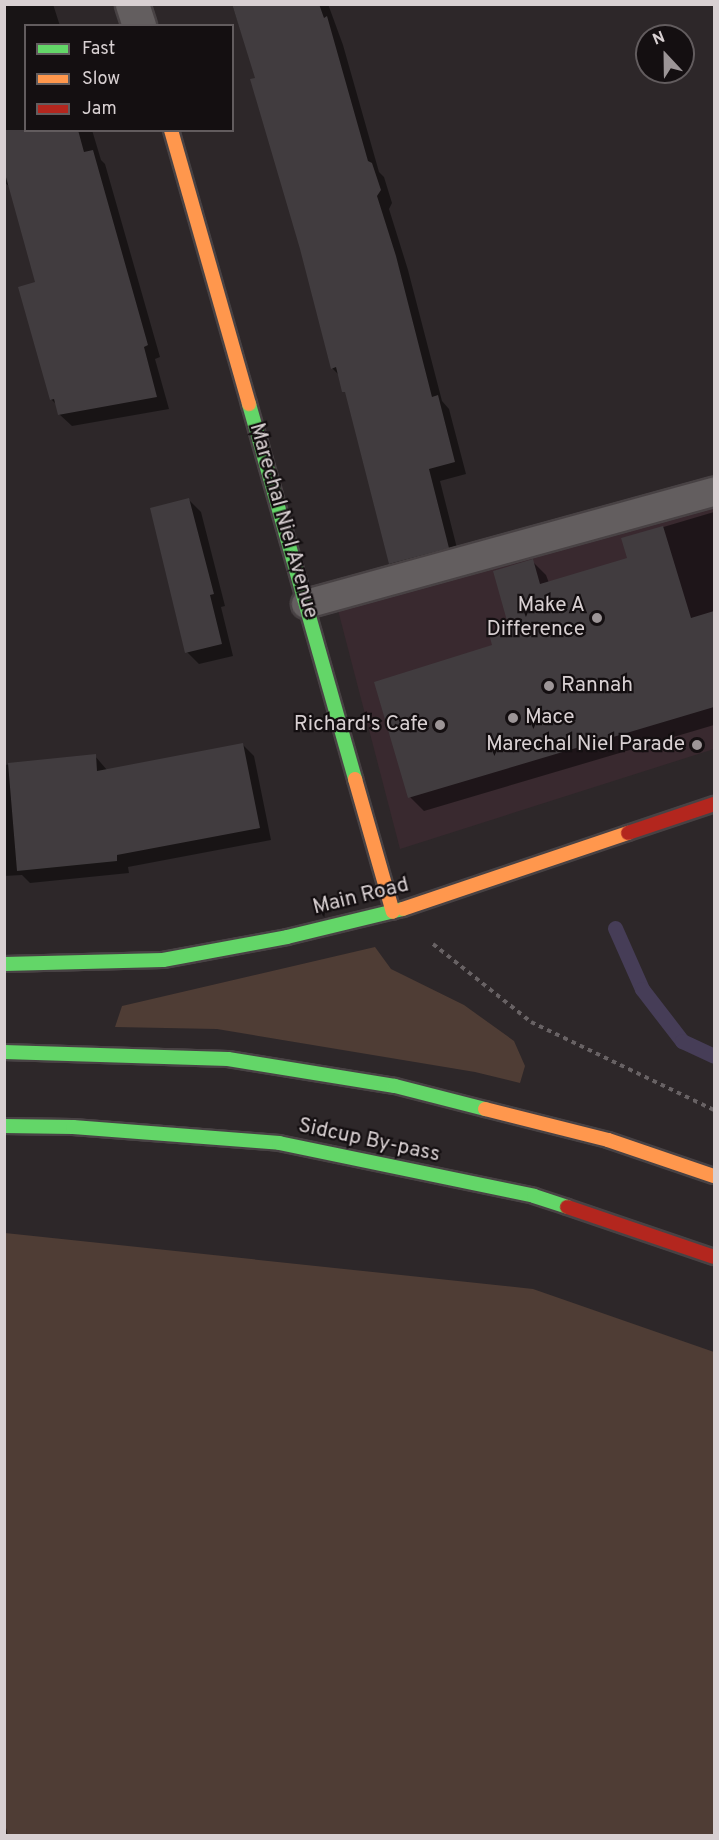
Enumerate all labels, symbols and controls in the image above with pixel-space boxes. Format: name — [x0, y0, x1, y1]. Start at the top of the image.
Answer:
legend — [24, 24, 234, 132]
north arrow — [635, 24, 695, 84]
text: N — [650, 28, 668, 51]
text: Fast — [82, 38, 115, 61]
text: Slow — [82, 68, 120, 91]
text: Jam — [82, 98, 117, 121]
street label: Marechal Niel Avenue — [243, 420, 323, 622]
place label: Make A Difference — [486, 593, 585, 643]
marker: Make A Difference — [590, 611, 604, 625]
place label: Rannah — [561, 673, 633, 699]
marker: Rannah — [542, 679, 556, 693]
place label: Mace — [525, 705, 575, 731]
marker: Mace — [506, 711, 520, 725]
place label: Richard's Cafe — [294, 712, 428, 738]
marker: Richard's Cafe — [433, 718, 447, 732]
place label: Marechal Niel Parade — [486, 732, 685, 758]
marker: Marechal Niel Parade — [690, 738, 704, 752]
street label: Main Road — [310, 873, 412, 921]
street label: Sidcup By-pass — [296, 1114, 442, 1168]

